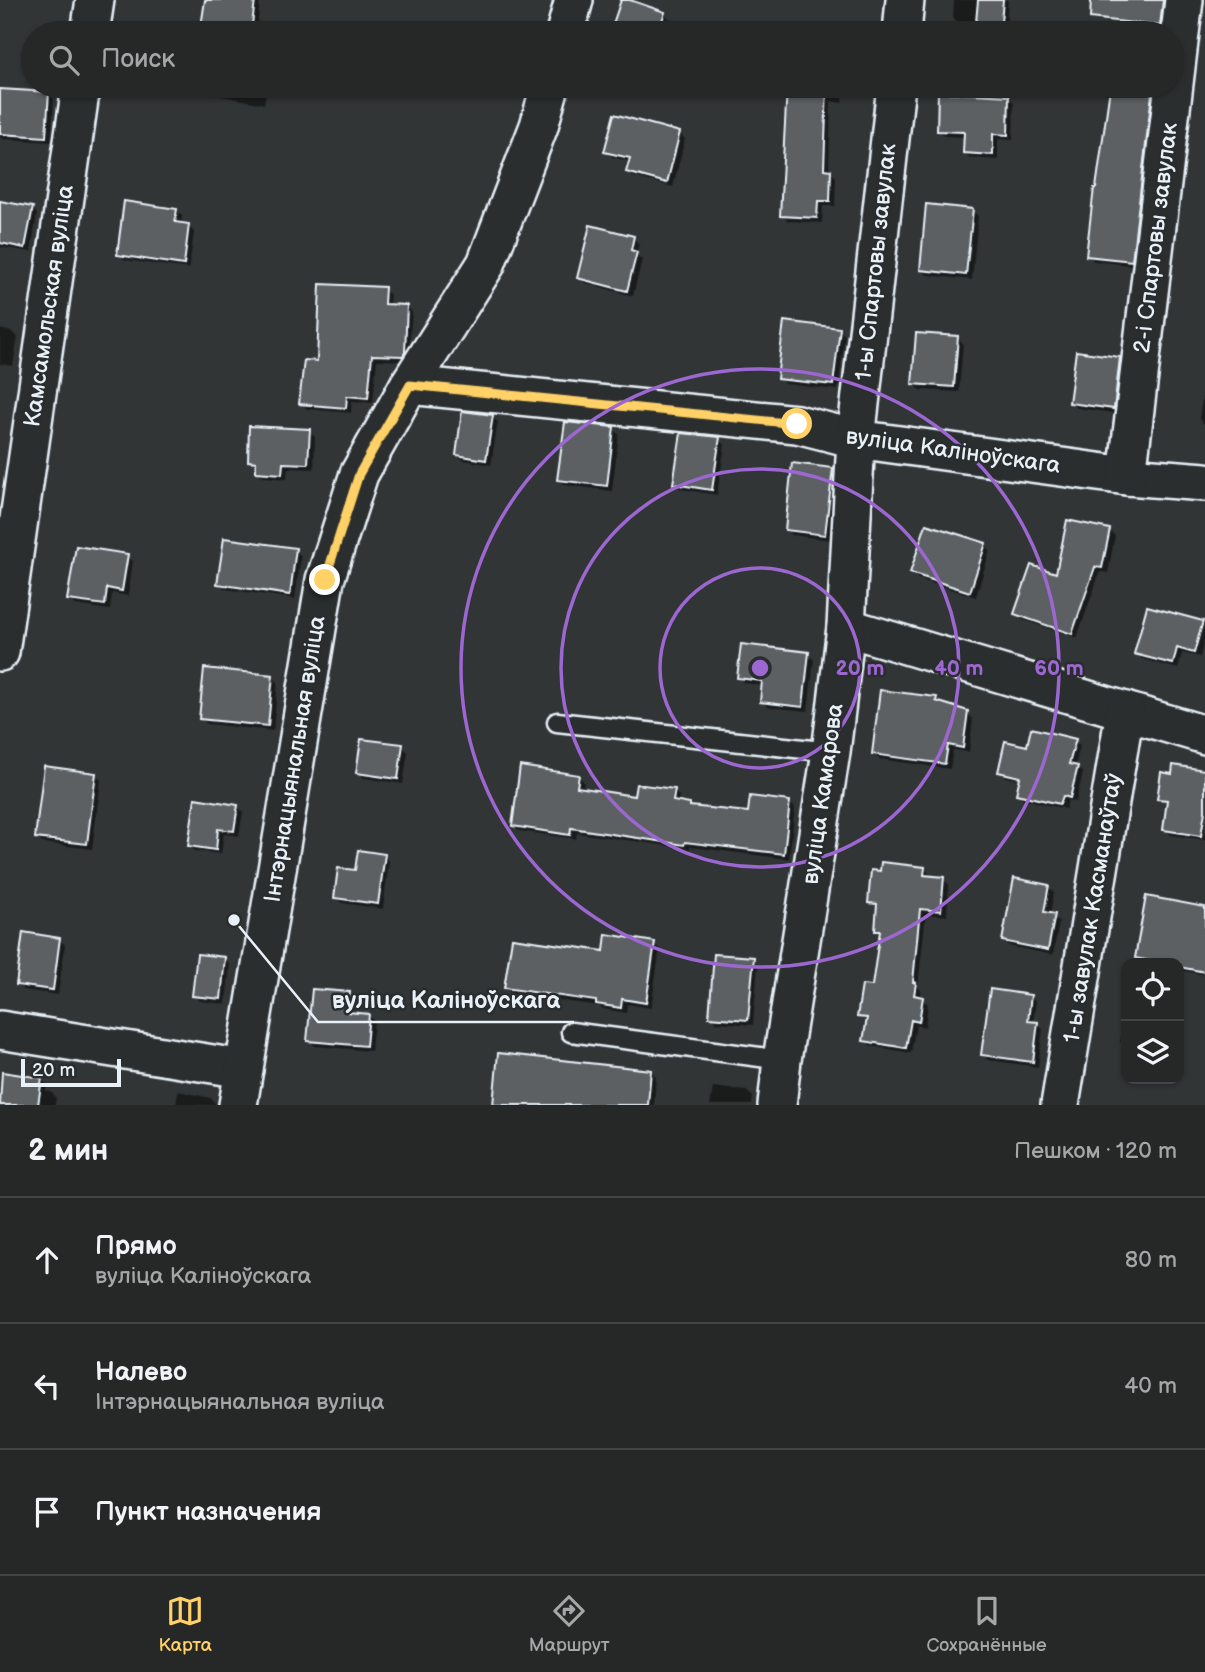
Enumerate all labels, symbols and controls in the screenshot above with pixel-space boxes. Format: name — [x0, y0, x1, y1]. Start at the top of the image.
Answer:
search box — [21, 21, 1184, 98]
icon: search — [45, 41, 83, 79]
text: Поиск — [101, 44, 175, 75]
street label: 2-і Спартовы завулак — [1128, 120, 1184, 355]
street label: 1-ы Спартовы завулак — [850, 141, 902, 382]
street label: Камсамольская вуліца — [18, 183, 80, 429]
route start — [781, 408, 812, 439]
street label: вуліца Каліноўскага — [844, 422, 1062, 480]
route end — [309, 564, 340, 595]
street label: Інтэрнацыянальная вуліца — [259, 613, 332, 904]
centre of rings — [748, 656, 772, 680]
text: 20 m — [836, 656, 884, 681]
text: 40 m — [934, 656, 984, 681]
text: 60 m — [1034, 656, 1084, 681]
street label: вуліца Камарова — [796, 701, 850, 886]
street label: 1-ы завулак Касманаўтаў — [1058, 771, 1128, 1045]
map controls — [1121, 958, 1184, 1084]
button: locate — [1121, 958, 1184, 1021]
callout: вуліца Каліноўскага — [318, 977, 574, 1022]
text: вуліца Каліноўскага — [332, 986, 561, 1015]
button: layers — [1121, 1021, 1184, 1084]
scale bar — [21, 1056, 121, 1088]
text: 20 m — [32, 1059, 75, 1082]
text: 2 мин — [28, 1133, 108, 1169]
text: Пешком · 120 m — [1014, 1137, 1177, 1165]
text: Прямо — [95, 1231, 177, 1262]
icon: ahead — [28, 1241, 66, 1279]
text: 80 m — [1125, 1246, 1177, 1274]
text: вуліца Каліноўскага — [95, 1262, 311, 1290]
text: Налево — [95, 1357, 187, 1388]
icon: left — [28, 1367, 66, 1405]
text: 40 m — [1124, 1372, 1177, 1400]
text: Інтэрнацыянальная вуліца — [95, 1388, 385, 1416]
icon: arrive — [28, 1493, 66, 1531]
text: Пункт назначения — [95, 1497, 321, 1528]
tab: Карта — [158, 1592, 212, 1657]
tab: Маршрут — [529, 1592, 610, 1657]
tab: Сохранённые — [927, 1592, 1047, 1657]

